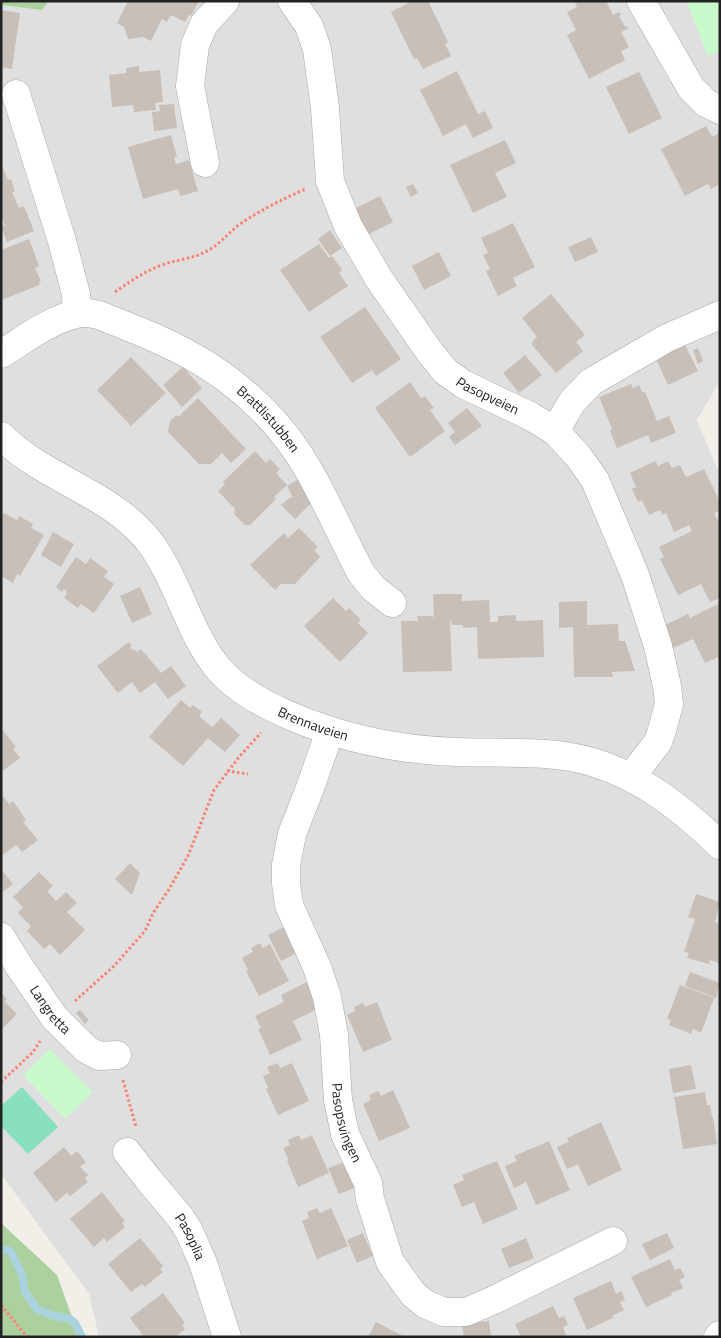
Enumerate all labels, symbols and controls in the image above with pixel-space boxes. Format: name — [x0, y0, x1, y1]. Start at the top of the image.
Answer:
street label: Pasopveien — [452, 371, 523, 419]
street label: Brattlistubben — [233, 380, 305, 456]
street label: Brennaveien — [275, 701, 351, 746]
street label: Langretta — [25, 981, 76, 1039]
street label: Pasopsvingen — [327, 1082, 368, 1166]
street label: Pasoplia — [170, 1209, 211, 1263]

